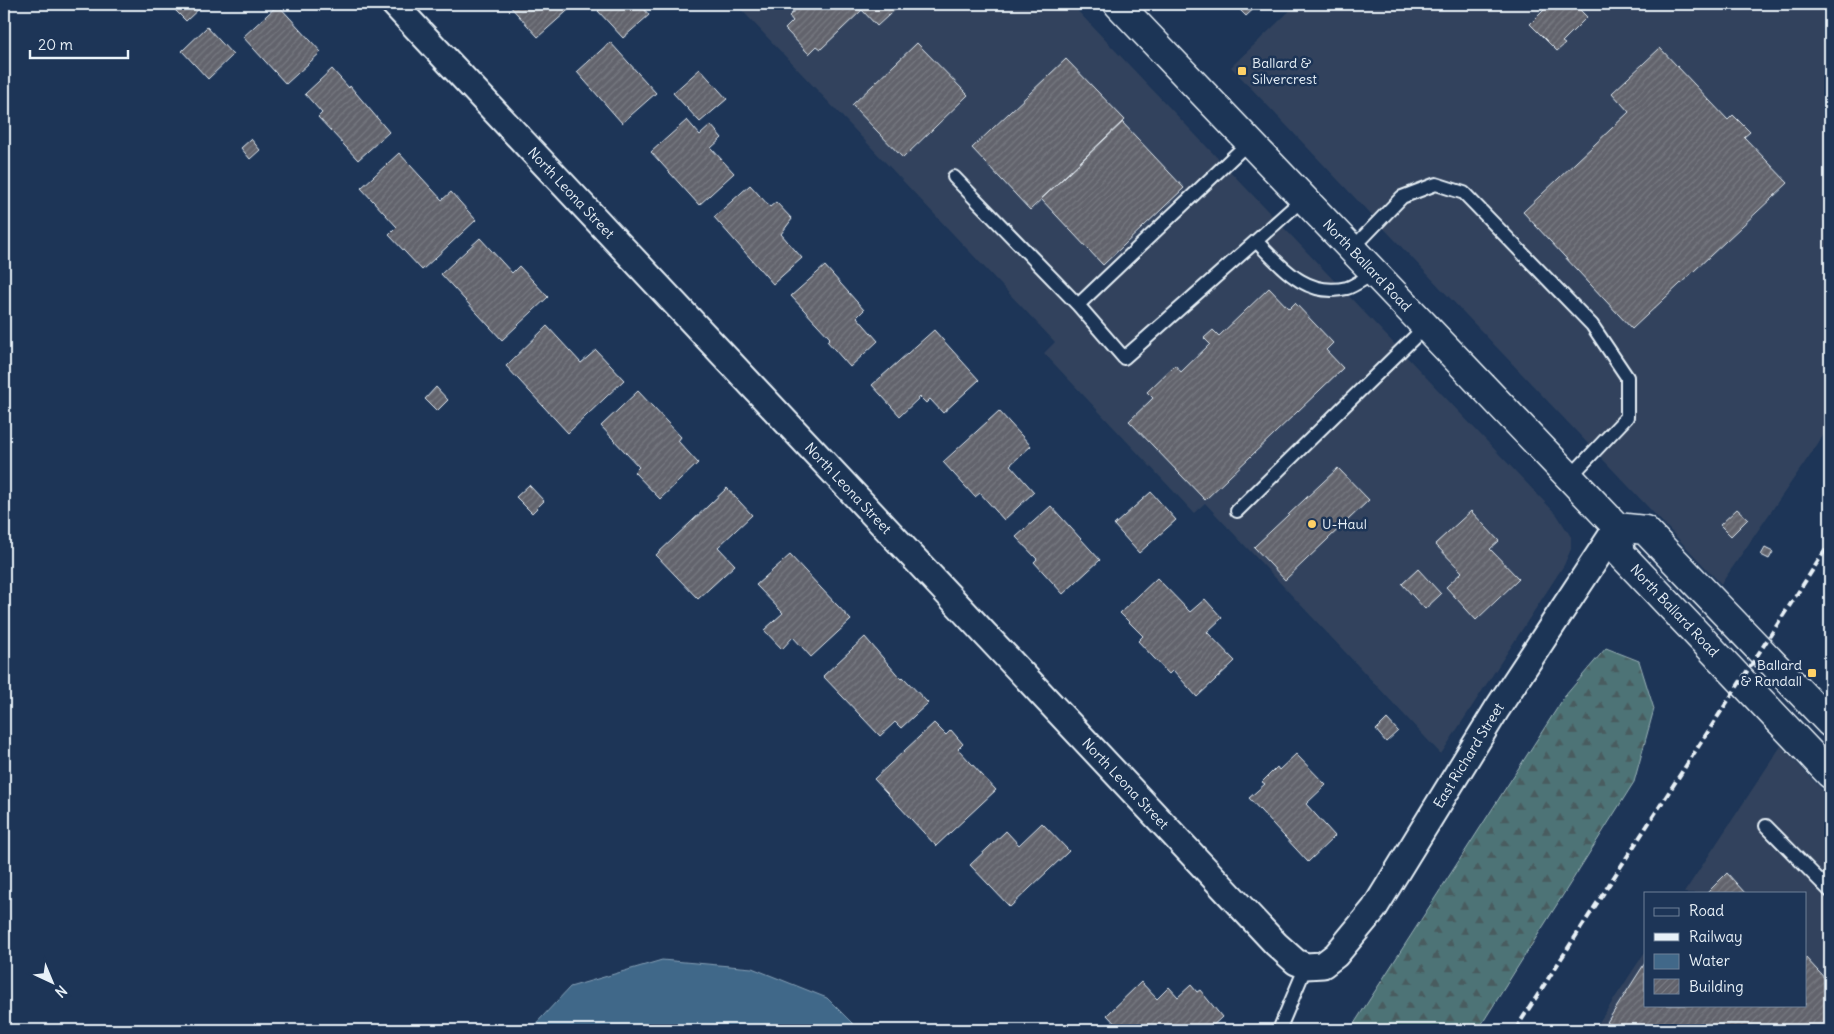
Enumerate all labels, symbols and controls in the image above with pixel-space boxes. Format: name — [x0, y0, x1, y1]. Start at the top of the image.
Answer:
scale bar — [30, 28, 128, 60]
text: 20 m — [38, 35, 73, 54]
place label: Ballard & Silvercrest — [1252, 54, 1317, 88]
marker: Ballard & Silvercrest — [1236, 65, 1248, 77]
street label: North Leona Street — [524, 143, 619, 243]
street label: North Ballard Road — [1319, 215, 1415, 315]
street label: North Leona Street — [801, 439, 896, 538]
place label: U-Haul — [1322, 515, 1367, 533]
marker: U-Haul — [1306, 518, 1318, 530]
street label: North Ballard Road — [1627, 560, 1723, 660]
place label: Ballard & Randall — [1741, 656, 1802, 690]
marker: Ballard & Randall — [1806, 667, 1818, 679]
street label: East Richard Street — [1429, 699, 1508, 811]
street label: North Leona Street — [1078, 734, 1173, 833]
legend — [1644, 892, 1806, 1006]
text: Road — [1689, 901, 1724, 920]
text: Railway — [1689, 927, 1743, 946]
text: Water — [1689, 951, 1730, 970]
north arrow — [28, 956, 78, 1006]
text: Building — [1689, 977, 1744, 996]
text: N — [51, 982, 71, 1001]

